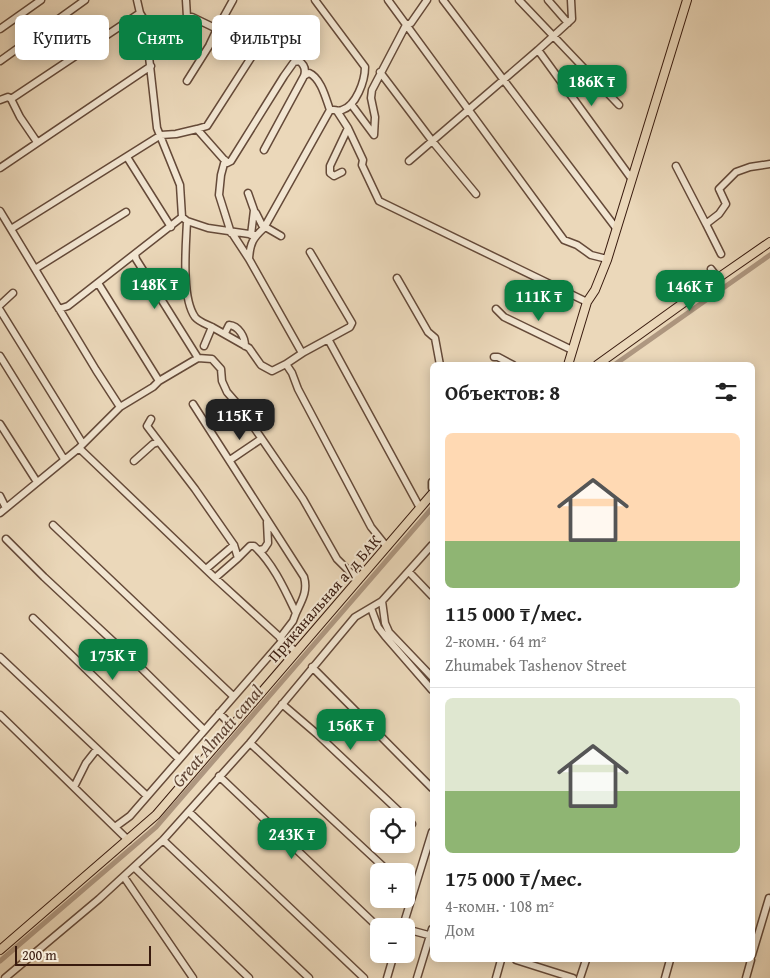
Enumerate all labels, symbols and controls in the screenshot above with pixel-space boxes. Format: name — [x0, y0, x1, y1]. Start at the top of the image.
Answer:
chip: Купить — [15, 15, 109, 60]
chip: Снять — [119, 15, 202, 60]
chip: Фильтры — [212, 15, 320, 60]
pin: 186K ₸ — [551, 64, 633, 107]
text: 186K ₸ — [569, 69, 615, 93]
pin: 148K ₸ — [114, 268, 196, 310]
pin: 146K ₸ — [649, 270, 731, 312]
text: 148K ₸ — [132, 272, 178, 296]
text: 146K ₸ — [667, 274, 713, 298]
pin: 111K ₸ — [498, 280, 580, 322]
text: 111K ₸ — [516, 284, 562, 308]
text: Объектов: 8 — [445, 377, 560, 408]
icon: filters — [712, 378, 740, 406]
pin: 115K ₸ — [199, 398, 281, 441]
text: 115K ₸ — [217, 403, 263, 427]
icon: home — [548, 465, 638, 555]
street label: Приканальная а/д БАК — [262, 529, 386, 667]
text: 115 000 ₸/мес. — [445, 598, 582, 629]
text: 2-комн. · 64 m² — [445, 629, 546, 653]
pin: 175K ₸ — [72, 638, 154, 681]
text: 175K ₸ — [90, 643, 136, 667]
text: Zhumabek Tashenov Street — [445, 653, 627, 677]
water label: Great Almatı canal — [165, 678, 270, 793]
pin: 156K ₸ — [310, 708, 392, 751]
text: 156K ₸ — [328, 713, 374, 737]
icon: home — [548, 731, 638, 821]
map controls — [370, 808, 415, 963]
button: locate — [370, 808, 415, 853]
pin: 243K ₸ — [251, 818, 333, 860]
text: 243K ₸ — [269, 822, 315, 846]
button: + — [370, 863, 415, 908]
text: 175 000 ₸/мес. — [445, 863, 582, 894]
text: 4-комн. · 108 m² — [445, 894, 554, 918]
button: − — [370, 918, 415, 963]
text: Дом — [445, 918, 475, 942]
scale bar — [15, 943, 151, 966]
text: 200 m — [22, 945, 57, 965]

